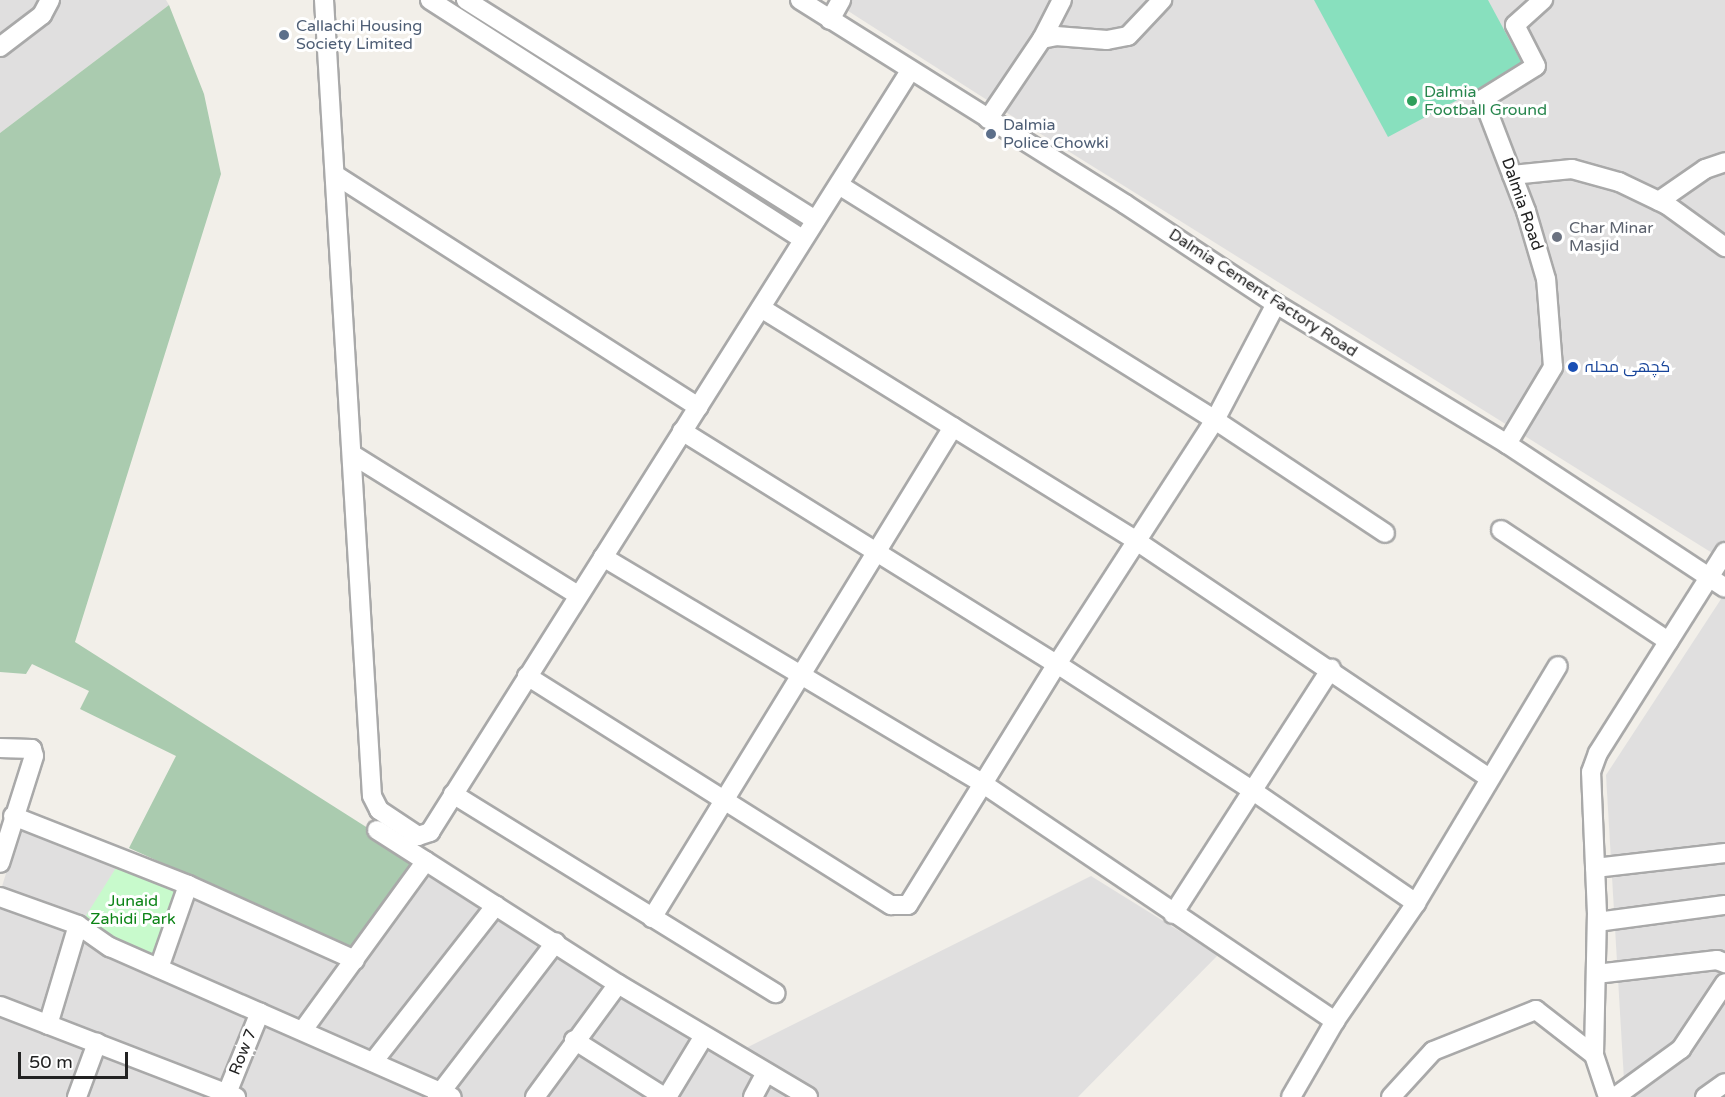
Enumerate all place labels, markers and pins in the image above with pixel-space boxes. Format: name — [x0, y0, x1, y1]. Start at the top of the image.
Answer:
place label: Callachi Housing Society Limited — [296, 16, 422, 54]
marker: Callachi Housing Society Limited — [277, 28, 291, 42]
place label: Dalmia Football Ground — [1424, 82, 1547, 120]
marker: Dalmia Football Ground — [1405, 94, 1419, 108]
place label: Dalmia Police Chowki — [1003, 115, 1109, 153]
marker: Dalmia Police Chowki — [984, 127, 998, 141]
place label: Char Minar Masjid — [1569, 218, 1653, 256]
marker: Char Minar Masjid — [1550, 230, 1564, 244]
place label: کچھی محلہ — [1585, 357, 1670, 377]
marker: کچھی محلہ — [1566, 360, 1580, 374]

